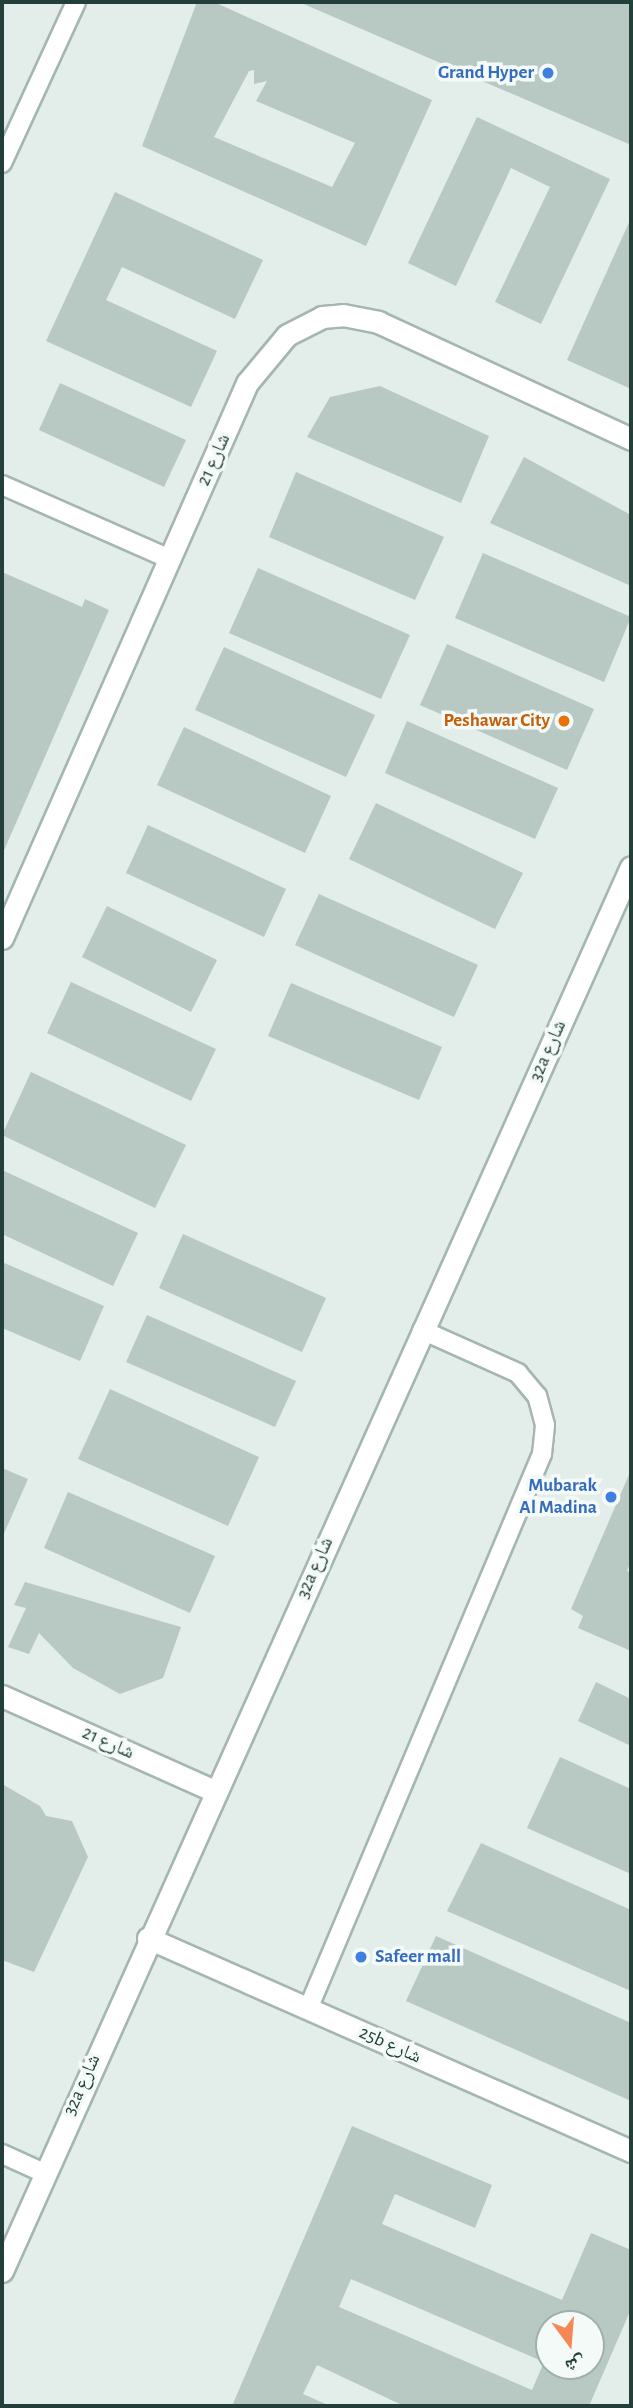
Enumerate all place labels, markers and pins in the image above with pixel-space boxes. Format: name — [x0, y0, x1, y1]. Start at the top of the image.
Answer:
place label: Grand Hyper — [438, 62, 534, 84]
marker: Grand Hyper — [540, 65, 556, 81]
place label: Peshawar City — [443, 710, 550, 732]
marker: Peshawar City — [556, 713, 572, 729]
place label: Mubarak Al Madina — [519, 1475, 597, 1519]
marker: Mubarak Al Madina — [603, 1489, 619, 1505]
place label: Safeer mall — [375, 1946, 461, 1968]
marker: Safeer mall — [353, 1949, 369, 1965]

